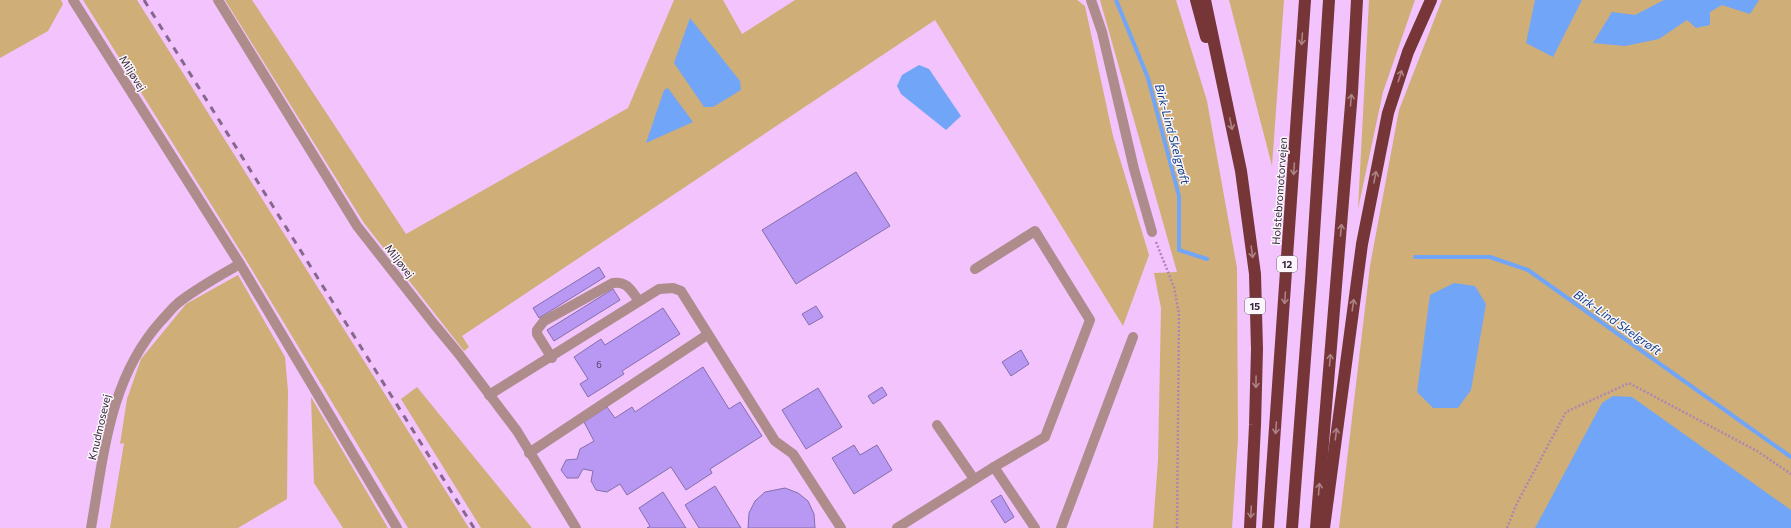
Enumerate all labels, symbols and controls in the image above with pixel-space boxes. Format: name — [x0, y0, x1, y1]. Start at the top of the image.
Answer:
one-way arrow — [1299, 32, 1306, 45]
street label: Miljøvej — [117, 53, 149, 93]
one-way arrow — [1397, 70, 1405, 82]
water label: Birk-Lind Skelgrøft — [1153, 82, 1193, 187]
one-way arrow — [1348, 94, 1355, 107]
one-way arrow — [1227, 117, 1235, 130]
street label: Holstebromotorvejen — [1269, 137, 1289, 245]
one-way arrow — [1290, 162, 1297, 175]
one-way arrow — [1372, 171, 1380, 184]
one-way arrow — [1337, 224, 1344, 237]
street label: Miljøvej — [383, 241, 417, 281]
one-way arrow — [1248, 245, 1256, 258]
road number: 12 — [1277, 256, 1297, 272]
water label: Birk-Lind Skelgrøft — [1572, 287, 1665, 358]
one-way arrow — [1281, 291, 1288, 304]
road number: 15 — [1245, 298, 1265, 314]
one-way arrow — [1349, 299, 1357, 312]
one-way arrow — [1326, 354, 1333, 367]
house number: 6 — [596, 359, 602, 370]
one-way arrow — [1252, 375, 1260, 388]
street label: Knudmosevej — [85, 393, 113, 461]
one-way arrow — [1272, 421, 1279, 434]
one-way arrow — [1332, 428, 1340, 441]
one-way arrow — [1315, 483, 1323, 496]
one-way arrow — [1247, 505, 1255, 518]

